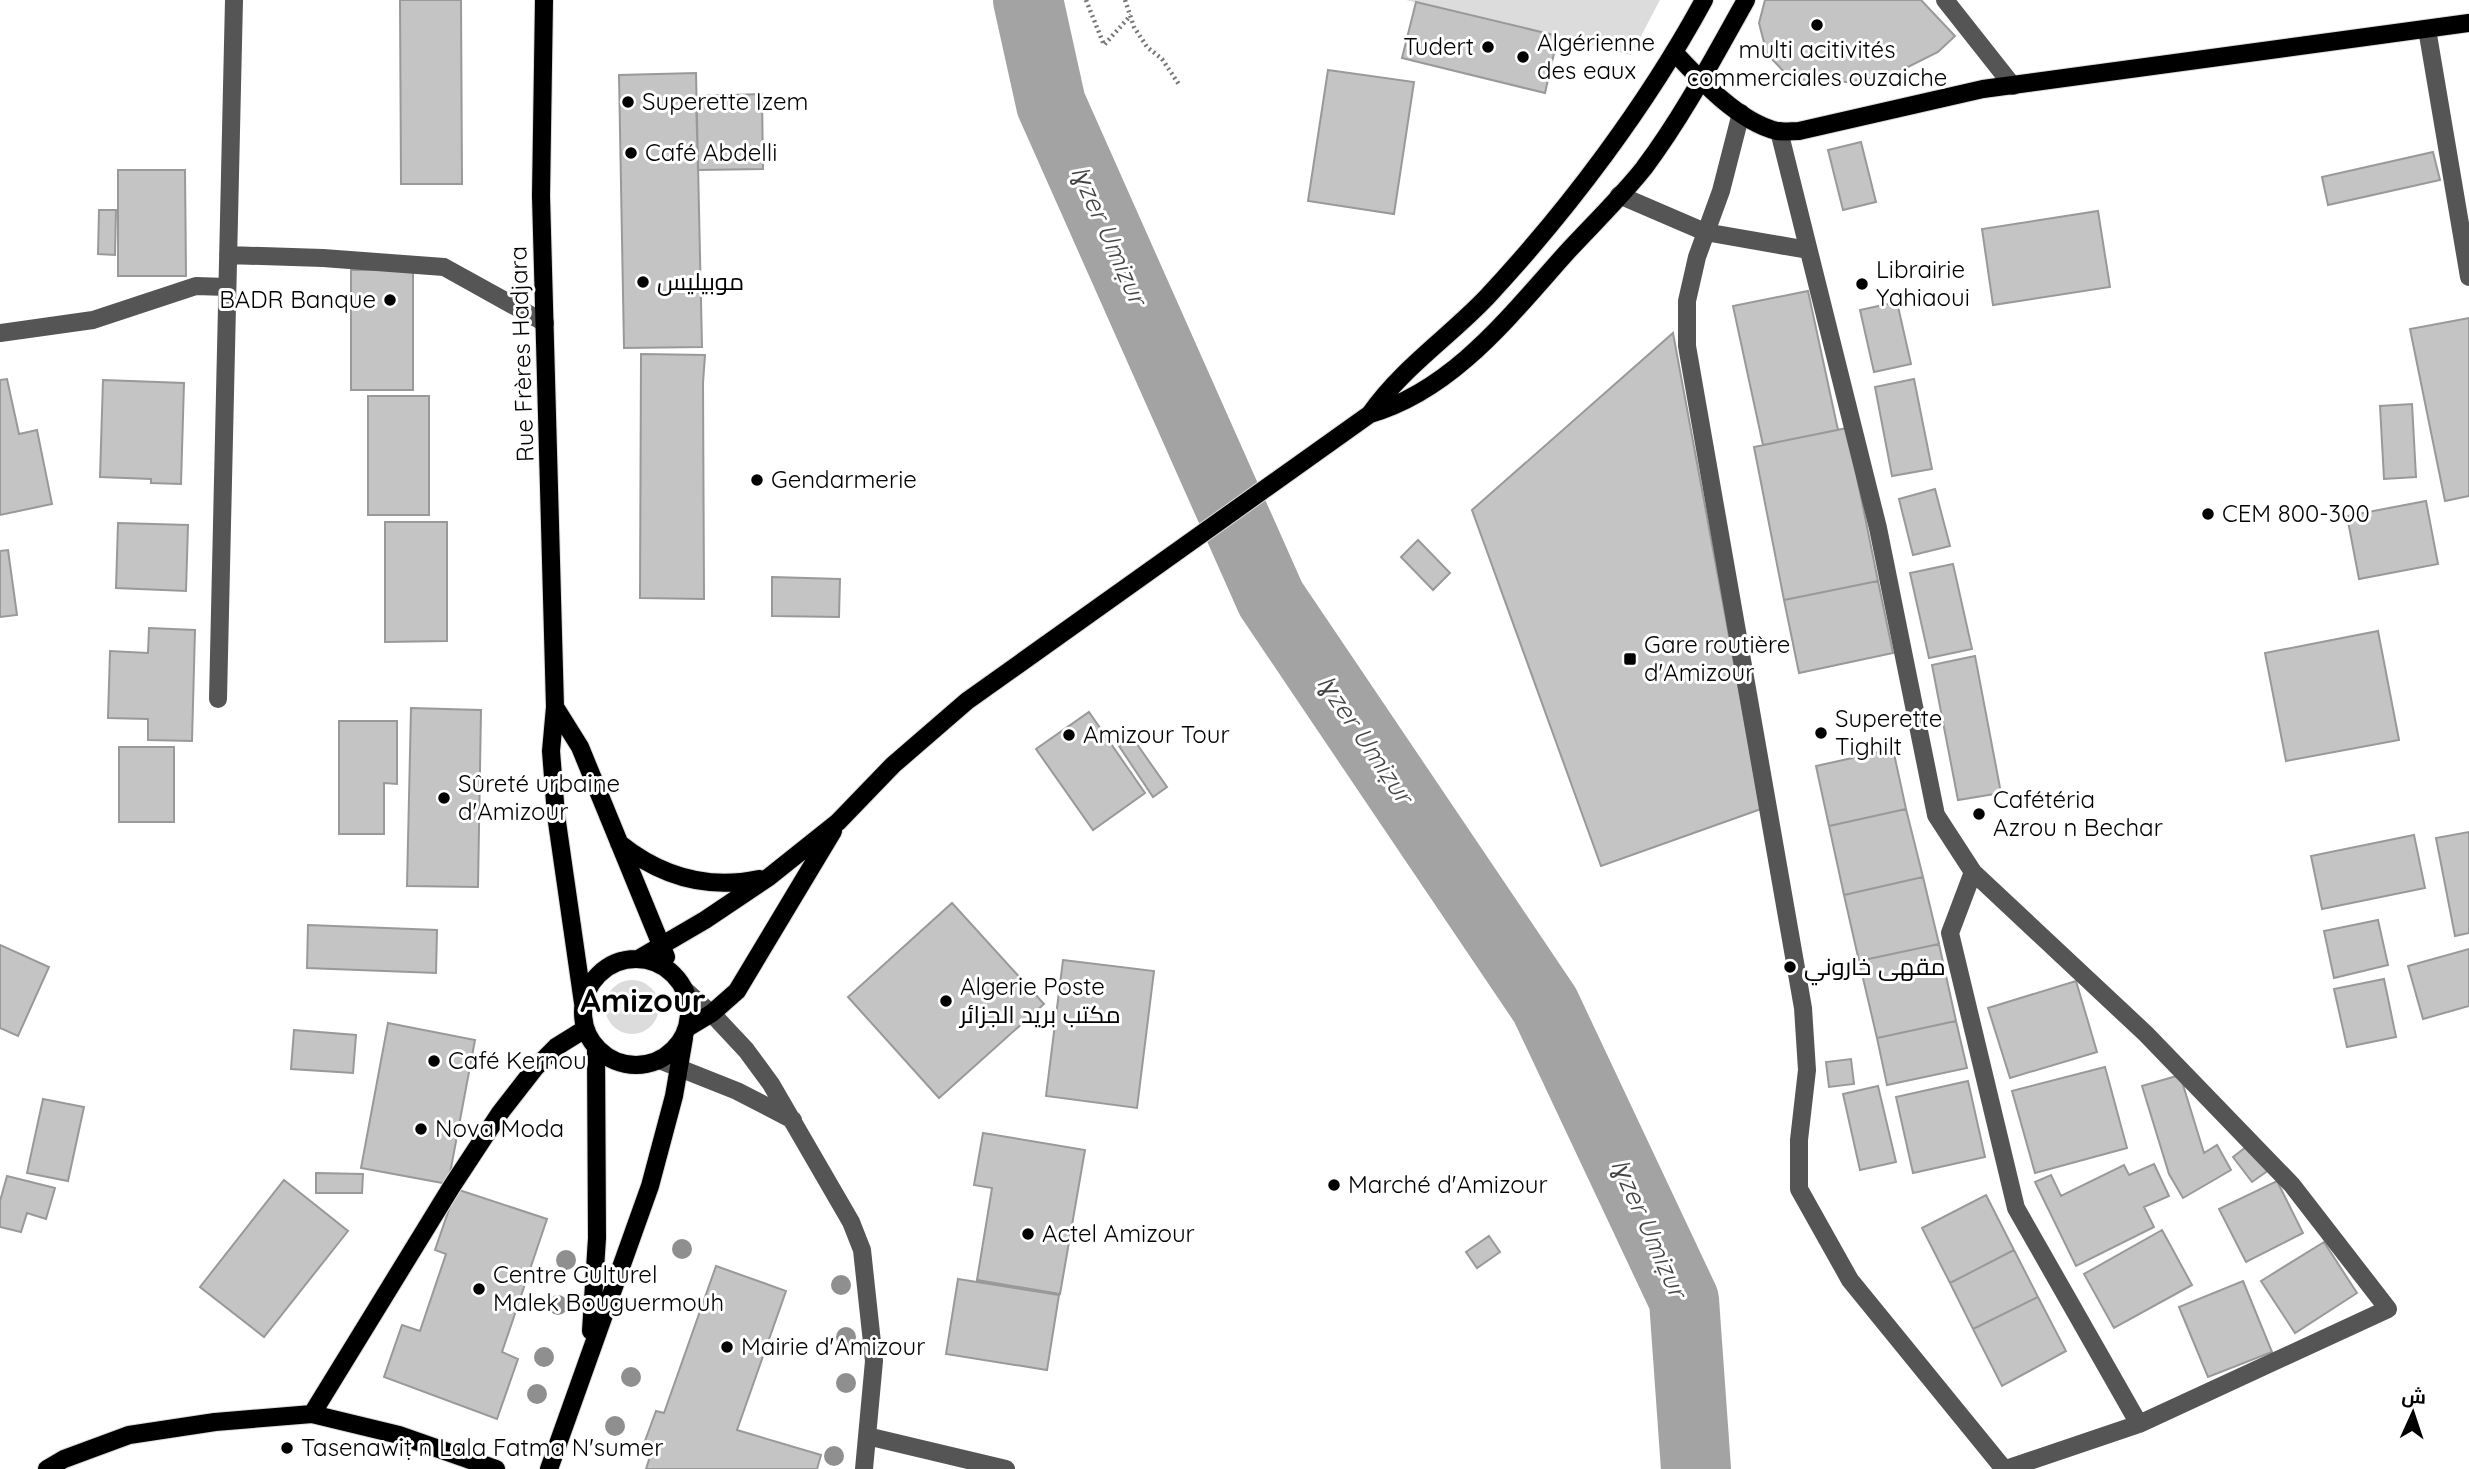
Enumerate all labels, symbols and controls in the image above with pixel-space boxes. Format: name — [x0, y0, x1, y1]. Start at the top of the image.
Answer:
marker: multi acitivités commerciales ouzaiche — [1809, 17, 1825, 33]
place label: Algérienne des eaux — [1537, 27, 1655, 85]
place label: Tudert — [1403, 31, 1474, 61]
place label: multi acitivités commerciales ouzaiche — [1687, 34, 1947, 92]
marker: Tudert — [1480, 39, 1496, 55]
marker: Algérienne des eaux — [1515, 49, 1531, 65]
place label: Superette Izem — [642, 86, 809, 116]
marker: Superette Izem — [620, 94, 636, 110]
place label: Café Abdelli — [645, 137, 777, 167]
marker: Café Abdelli — [623, 145, 639, 161]
water label: Iɣzer Umiẓur — [1064, 160, 1156, 312]
street label: Rue Frères Hadjara — [502, 245, 540, 463]
place label: Librairie Yahiaoui — [1876, 254, 1970, 312]
place label: موبيليس — [657, 266, 744, 296]
marker: موبيليس — [635, 274, 651, 290]
marker: Librairie Yahiaoui — [1854, 276, 1870, 292]
place label: BADR Banque — [219, 284, 376, 314]
marker: BADR Banque — [382, 292, 398, 308]
place label: Gendarmerie — [771, 464, 917, 494]
marker: Gendarmerie — [749, 472, 765, 488]
place label: CEM 800-300 — [2222, 498, 2370, 528]
marker: CEM 800-300 — [2200, 506, 2216, 522]
place label: Gare routière d'Amizour — [1644, 629, 1790, 687]
marker: Gare routière d'Amizour — [1622, 651, 1638, 667]
water label: Iɣzer Umiẓur — [1310, 668, 1422, 812]
place label: Superette Tighilt — [1835, 703, 1942, 761]
place label: Amizour Tour — [1083, 719, 1230, 749]
marker: Superette Tighilt — [1813, 725, 1829, 741]
marker: Amizour Tour — [1061, 727, 1077, 743]
place label: Sûreté urbaine d'Amizour — [458, 768, 620, 826]
place label: Cafétéria Azrou n Bechar — [1993, 784, 2163, 842]
marker: Sûreté urbaine d'Amizour — [436, 790, 452, 806]
marker: Cafétéria Azrou n Bechar — [1971, 806, 1987, 822]
place label: مقهى خاروني — [1804, 951, 1946, 986]
marker: مقهى خاروني — [1782, 959, 1798, 975]
place label: Algerie Poste مكتب بريد الجزائر — [958, 971, 1121, 1029]
district label: Amizour — [580, 980, 706, 1020]
marker: Algerie Poste مكتب بريد الجزائر — [938, 993, 954, 1009]
place label: Café Kernou — [448, 1045, 587, 1075]
marker: Café Kernou — [426, 1053, 442, 1069]
place label: Nova Moda — [435, 1113, 564, 1143]
marker: Nova Moda — [413, 1121, 429, 1137]
water label: Iɣzer Umiẓur — [1604, 1153, 1696, 1305]
place label: Marché d'Amizour — [1348, 1169, 1548, 1199]
marker: Marché d'Amizour — [1326, 1177, 1342, 1193]
place label: Actel Amizour — [1042, 1218, 1195, 1248]
marker: Actel Amizour — [1020, 1226, 1036, 1242]
place label: Centre Culturel Malek Bouguermouh — [493, 1259, 724, 1317]
marker: Centre Culturel Malek Bouguermouh — [471, 1281, 487, 1297]
place label: Mairie d'Amizour — [741, 1331, 925, 1361]
marker: Mairie d'Amizour — [719, 1339, 735, 1355]
north arrow — [2378, 1378, 2448, 1448]
text: ش — [2401, 1383, 2427, 1409]
place label: Tasenawiṭ n Lala Fatma N'sumer — [301, 1432, 663, 1462]
marker: Tasenawiṭ n Lala Fatma N'sumer — [279, 1440, 295, 1456]

